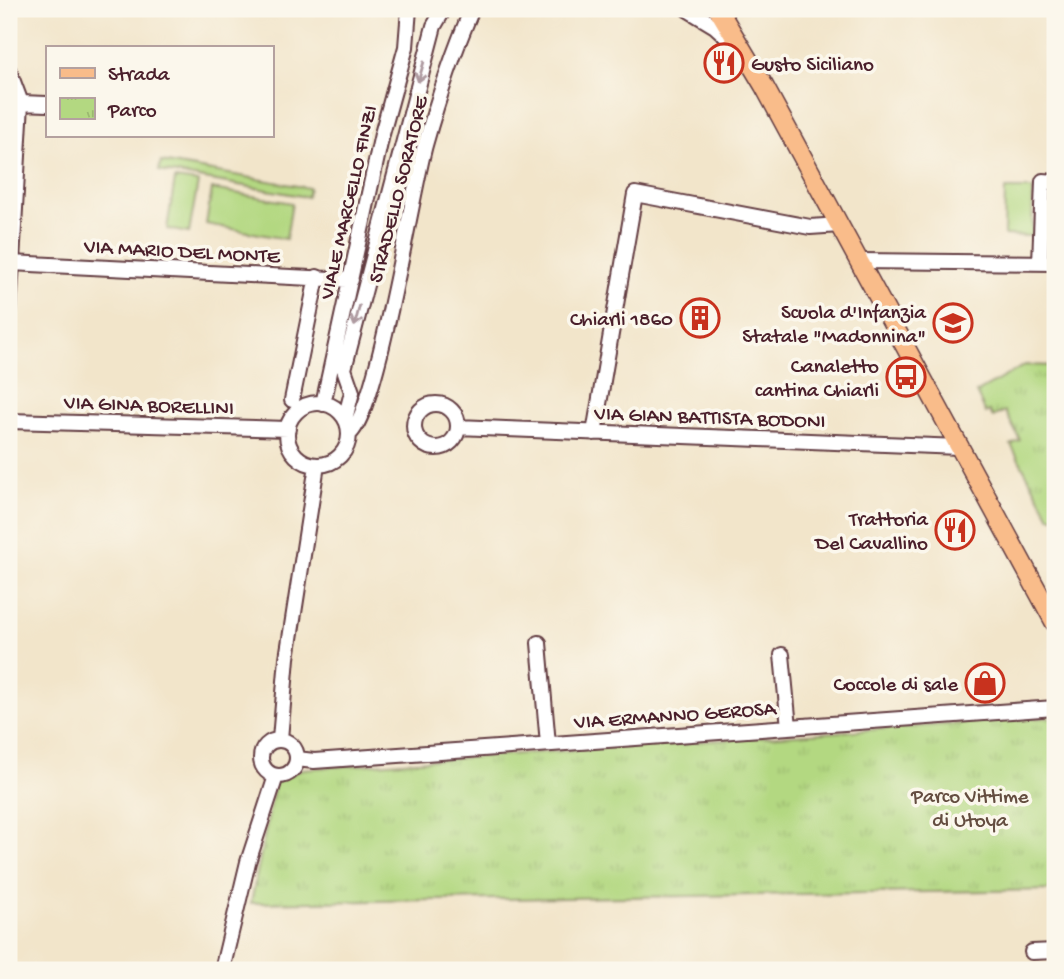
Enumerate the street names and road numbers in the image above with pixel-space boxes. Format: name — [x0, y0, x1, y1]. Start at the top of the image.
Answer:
street label: STRADELLO SORATORE — [365, 93, 436, 286]
street label: VIALE MARCELLO FINZI — [316, 103, 385, 303]
street label: VIA MARIO DEL MONTE — [82, 236, 281, 271]
street label: VIA GINA BORELLINI — [62, 392, 234, 423]
street label: VIA GIAN BATTISTA BODONI — [593, 403, 826, 436]
street label: VIA ERMANNO GEROSA — [572, 698, 779, 737]

